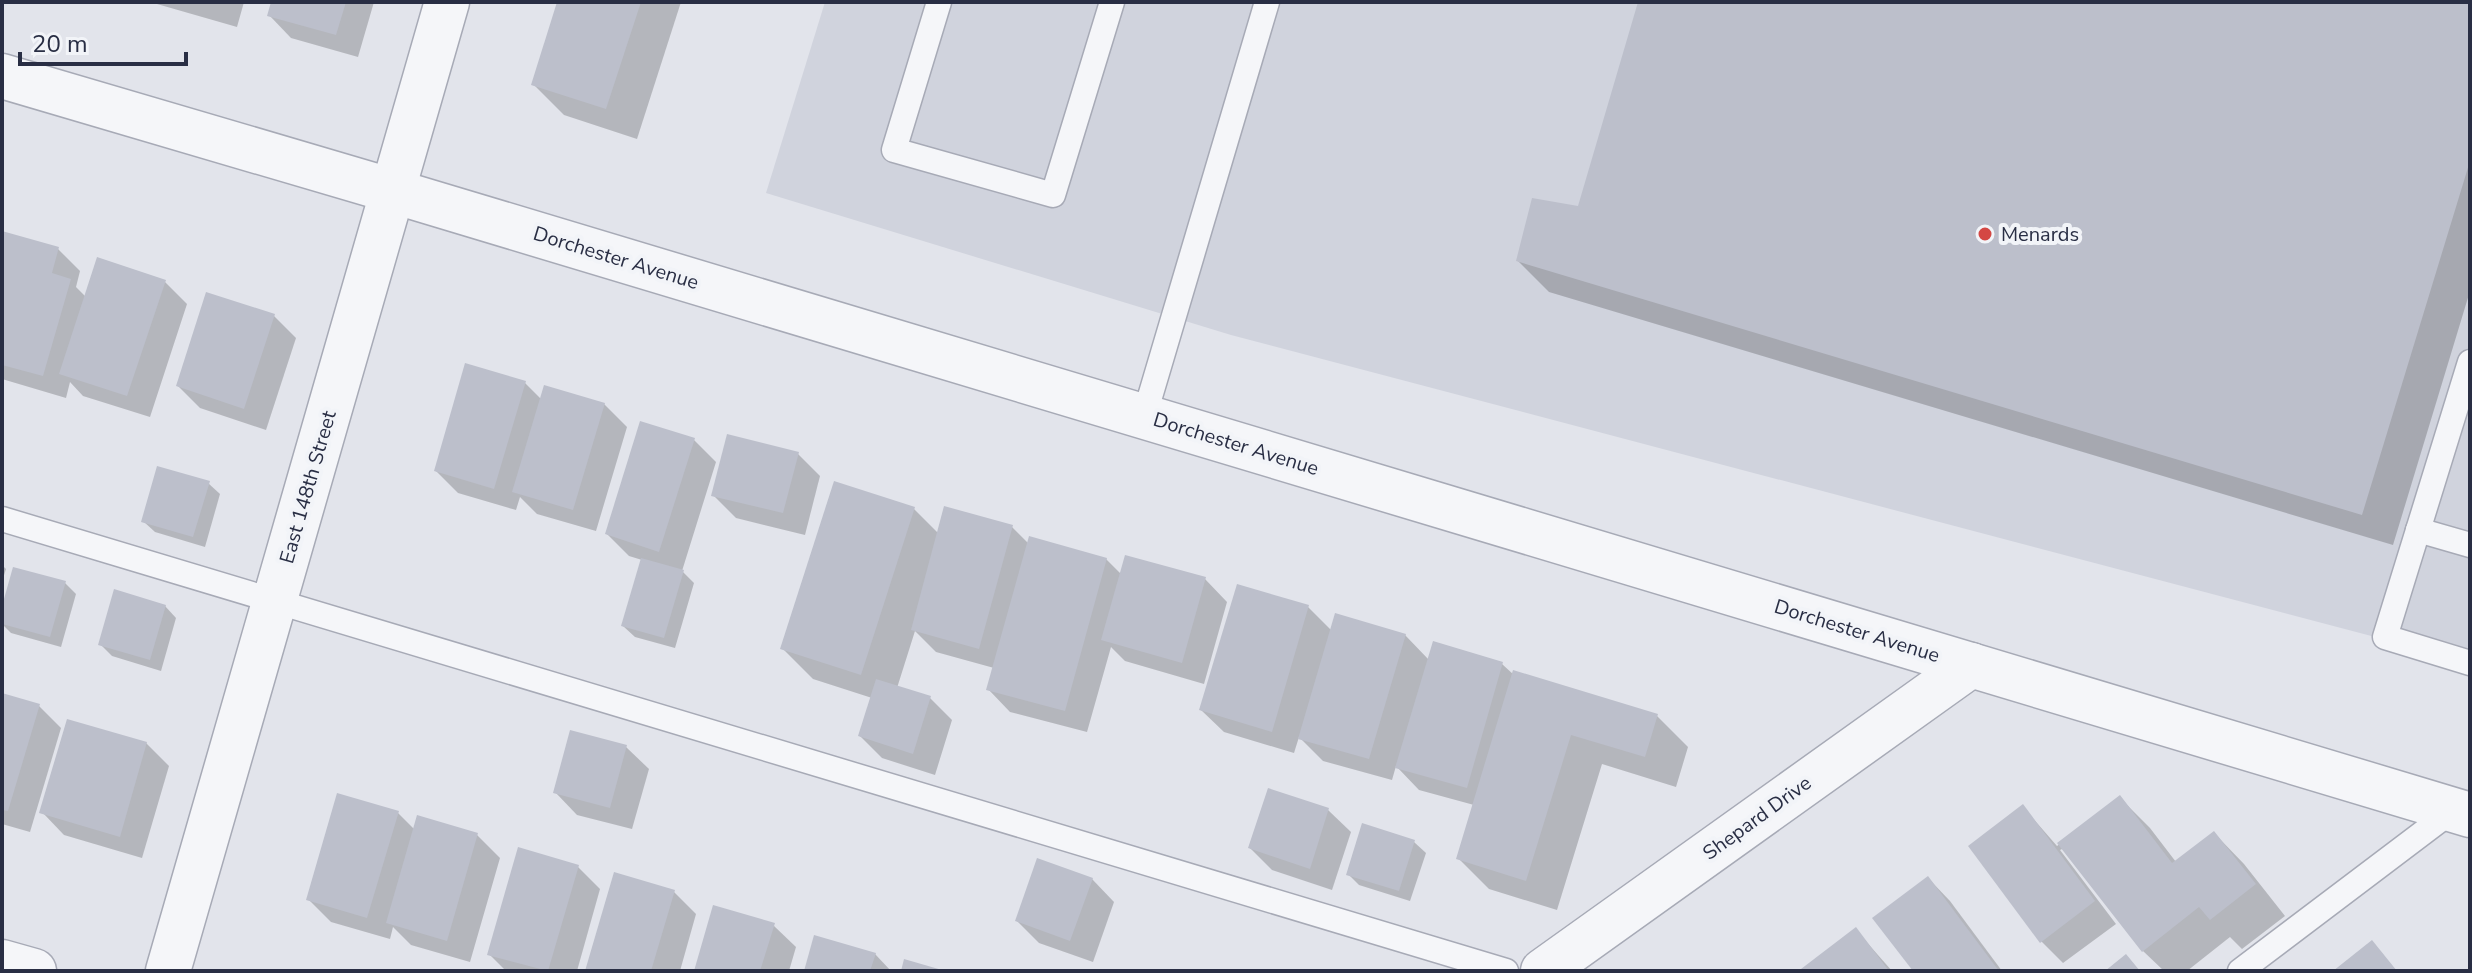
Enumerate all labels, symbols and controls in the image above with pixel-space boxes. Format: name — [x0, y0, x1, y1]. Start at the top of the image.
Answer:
scale bar — [20, 16, 186, 66]
text: 20 m — [32, 28, 88, 60]
street label: Dorchester Avenue — [530, 220, 702, 296]
place label: Menards — [2001, 221, 2079, 248]
marker: Menards — [1976, 225, 1994, 243]
street label: East 148th Street — [273, 406, 343, 567]
street label: Dorchester Avenue — [1150, 406, 1322, 482]
street label: Dorchester Avenue — [1771, 593, 1943, 669]
street label: Shepard Drive — [1697, 770, 1817, 866]

